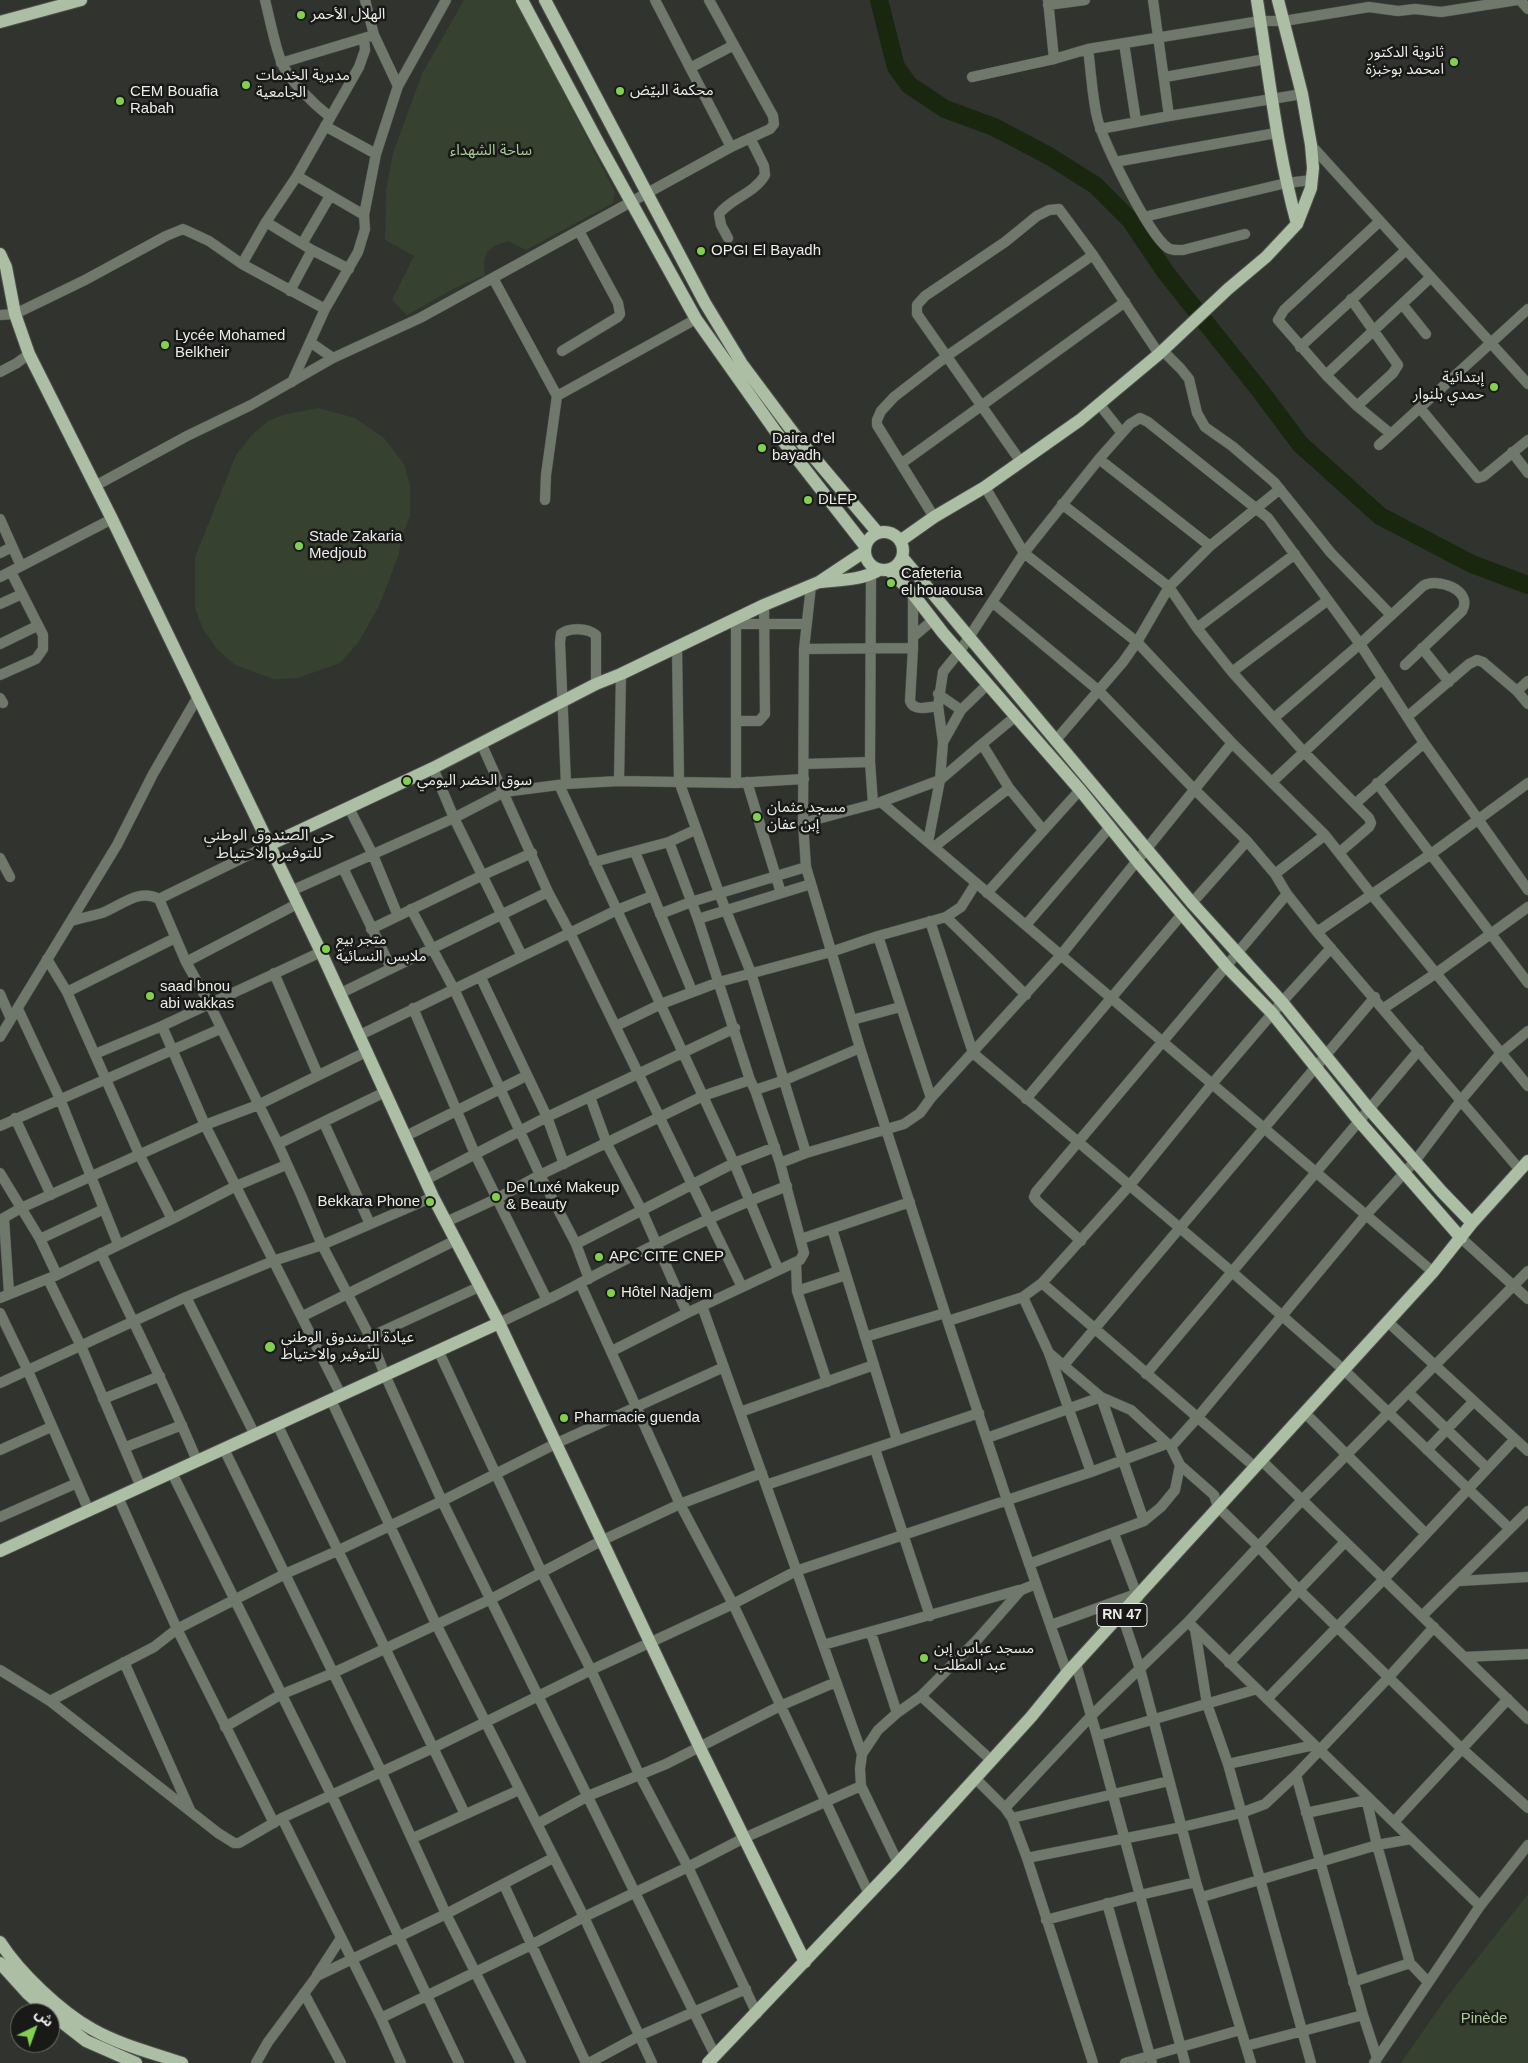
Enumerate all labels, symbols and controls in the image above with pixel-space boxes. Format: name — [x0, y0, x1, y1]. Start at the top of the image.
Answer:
place label: الهلال الأحمر — [311, 6, 385, 24]
marker: الهلال الأحمر — [295, 9, 307, 21]
place label: ثانوية الدكتور امحمد بوخبزة — [1366, 44, 1444, 79]
marker: ثانوية الدكتور امحمد بوخبزة — [1448, 56, 1460, 68]
place label: مديرية الخدمات الجامعية — [256, 67, 350, 102]
marker: مديرية الخدمات الجامعية — [240, 79, 252, 91]
place label: محكمة البيّض — [630, 82, 714, 100]
place label: CEM Bouafia Rabah — [130, 83, 218, 118]
marker: محكمة البيّض — [614, 85, 626, 97]
marker: CEM Bouafia Rabah — [114, 95, 126, 107]
park label: ساحة الشهداء — [450, 142, 532, 160]
place label: OPGI El Bayadh — [711, 242, 821, 260]
marker: OPGI El Bayadh — [695, 245, 707, 257]
place label: Lycée Mohamed Belkheir — [175, 327, 285, 362]
marker: Lycée Mohamed Belkheir — [159, 339, 171, 351]
place label: إبتدائية حمدي بلنوار — [1413, 369, 1484, 404]
marker: إبتدائية حمدي بلنوار — [1488, 381, 1500, 393]
place label: Daira d'el bayadh — [772, 430, 835, 465]
marker: Daira d'el bayadh — [756, 442, 768, 454]
place label: DLEP — [818, 491, 857, 509]
marker: DLEP — [802, 494, 814, 506]
place label: Stade Zakaria Medjoub — [309, 528, 402, 563]
marker: Stade Zakaria Medjoub — [293, 540, 305, 552]
place label: Cafeteria el houaousa — [901, 565, 983, 600]
marker: Cafeteria el houaousa — [885, 577, 897, 589]
place label: سوق الخضر اليومي — [417, 772, 532, 790]
marker: سوق الخضر اليومي — [401, 775, 413, 787]
place label: مسجد عثمان إبن عفان — [767, 799, 846, 834]
marker: مسجد عثمان إبن عفان — [751, 811, 763, 823]
district label: حي الصندوق الوطني للتوفير والاحتياط — [204, 826, 334, 864]
place label: متجر بيع ملابس النسائية — [336, 931, 427, 966]
marker: متجر بيع ملابس النسائية — [320, 943, 332, 955]
place label: saad bnou abi wakkas — [160, 978, 234, 1013]
marker: saad bnou abi wakkas — [144, 990, 156, 1002]
place label: De Luxé Makeup & Beauty — [506, 1179, 619, 1214]
marker: De Luxé Makeup & Beauty — [490, 1191, 502, 1203]
place label: Bekkara Phone — [317, 1193, 420, 1211]
marker: Bekkara Phone — [424, 1196, 436, 1208]
place label: APC CITE CNEP — [609, 1248, 724, 1266]
marker: APC CITE CNEP — [593, 1251, 605, 1263]
place label: Hôtel Nadjem — [621, 1284, 712, 1302]
marker: Hôtel Nadjem — [605, 1287, 617, 1299]
place label: عيادة الصندوق الوطني للتوفير والاحتياط — [281, 1329, 414, 1364]
marker: عيادة الصندوق الوطني للتوفير والاحتياط — [263, 1340, 277, 1354]
place label: Pharmacie guenda — [574, 1409, 700, 1427]
marker: Pharmacie guenda — [558, 1412, 570, 1424]
road number: RN 47 — [1097, 1604, 1147, 1626]
place label: مسجد عباس إبن عبد المطلب — [934, 1640, 1034, 1675]
marker: مسجد عباس إبن عبد المطلب — [918, 1652, 930, 1664]
north arrow — [10, 2003, 60, 2053]
text: ش — [32, 2005, 57, 2030]
park label: Pinède — [1461, 2010, 1507, 2028]

